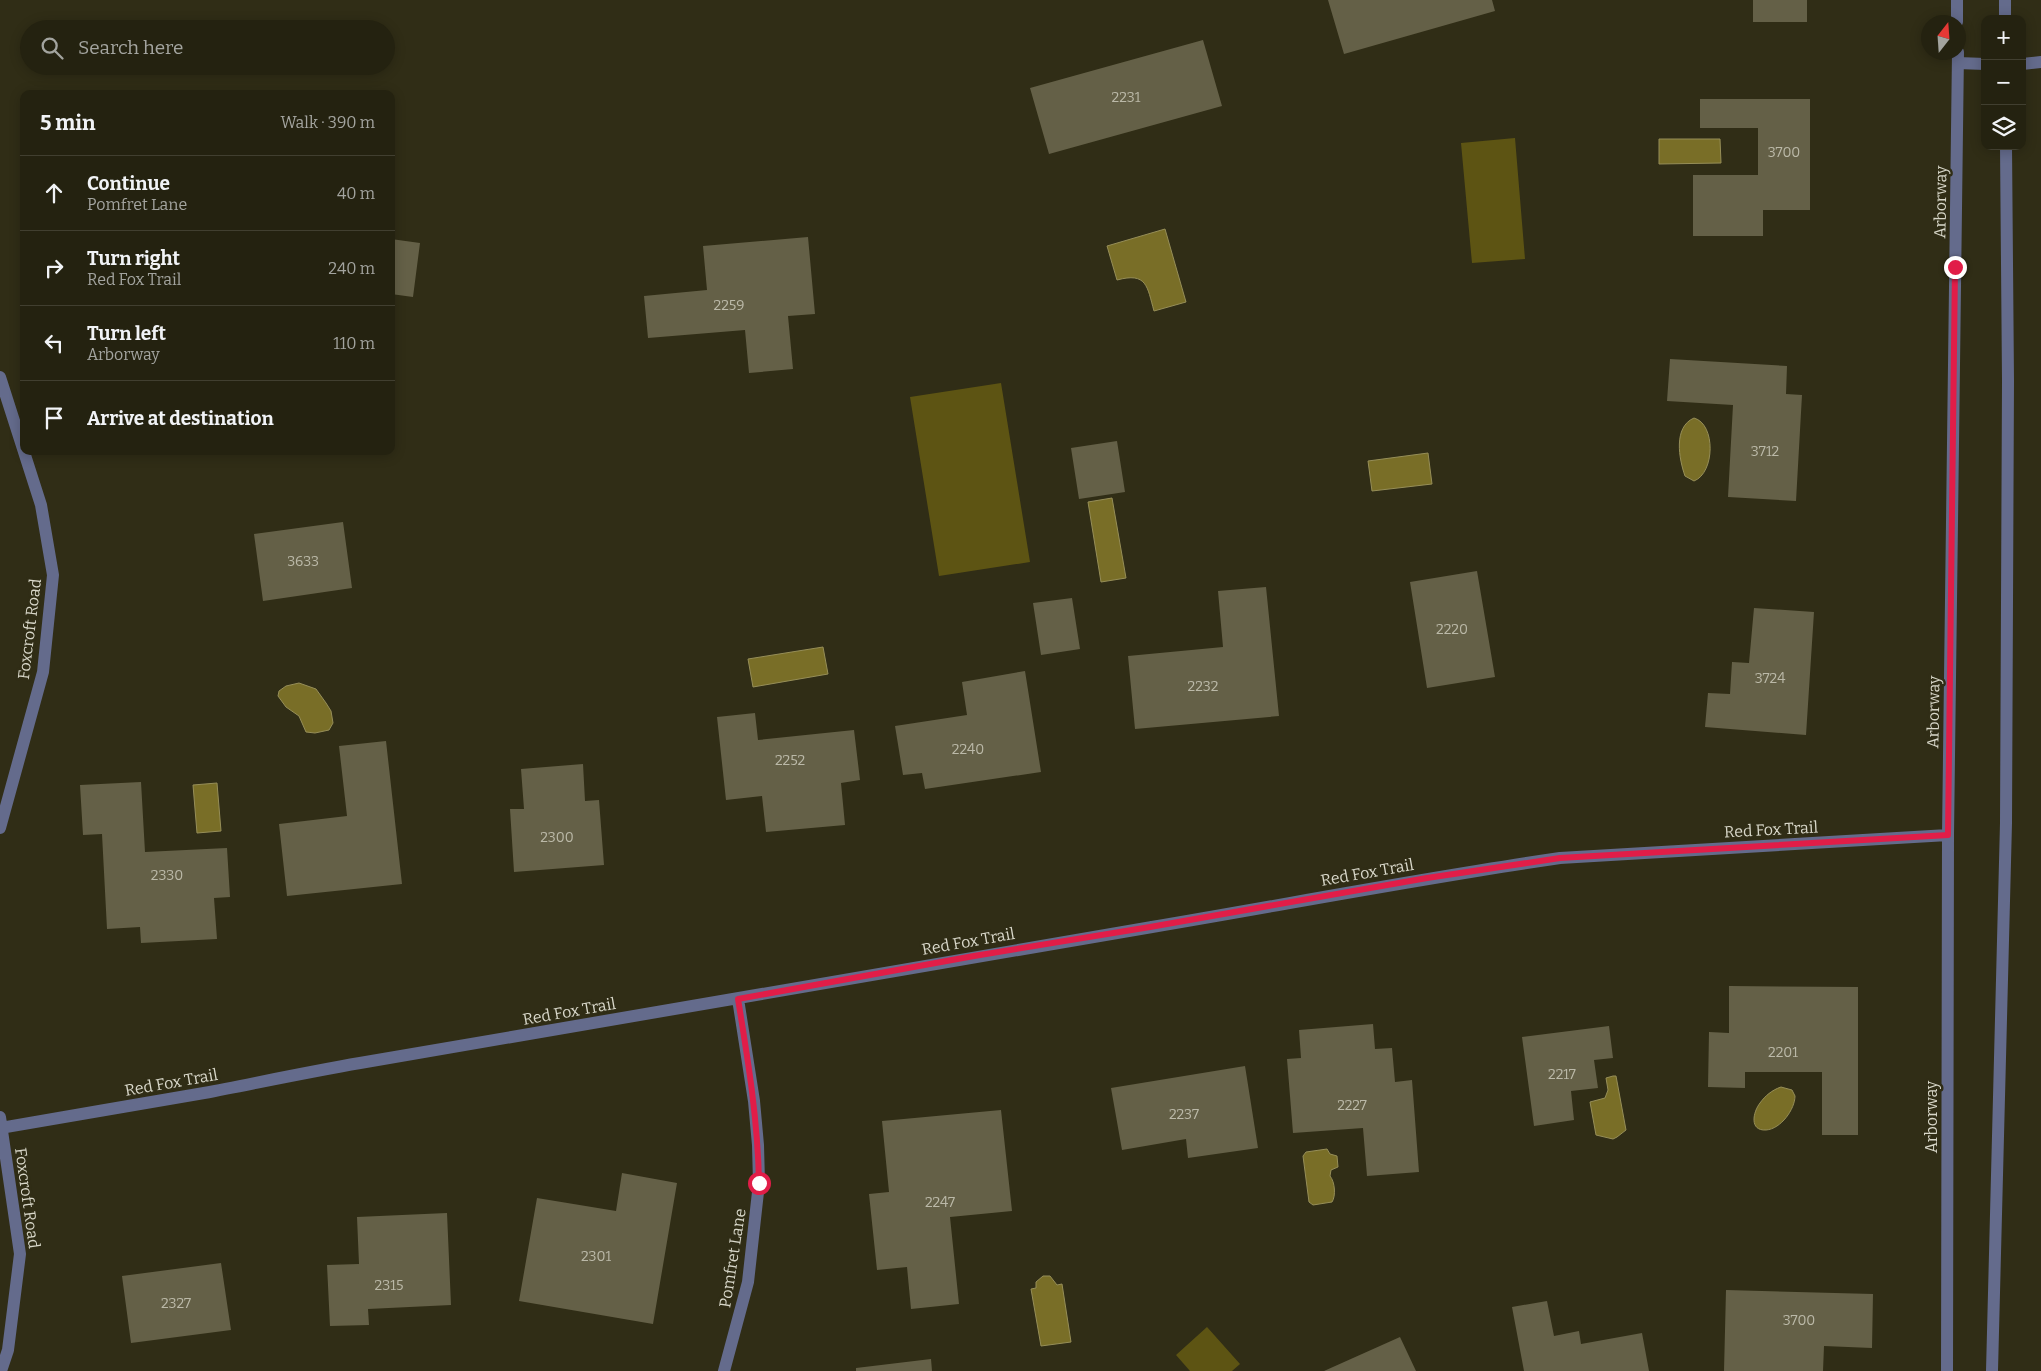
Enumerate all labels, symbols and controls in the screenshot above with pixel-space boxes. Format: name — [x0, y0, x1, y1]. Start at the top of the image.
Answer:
north arrow — [1921, 15, 1966, 60]
map controls — [1981, 15, 2026, 150]
button: + — [1981, 15, 2026, 60]
search box — [20, 20, 395, 75]
icon: search — [38, 34, 66, 62]
text: Search here — [78, 36, 183, 59]
button: − — [1981, 60, 2026, 105]
house number: 2231 — [1112, 89, 1141, 106]
button: layers — [1981, 105, 2026, 150]
text: 5 min — [40, 110, 96, 136]
text: Walk · 390 m — [281, 113, 375, 132]
house number: 3700 — [1768, 144, 1800, 161]
street label: Arborway — [1930, 165, 1951, 239]
text: Continue — [87, 172, 170, 195]
icon: ahead — [40, 179, 68, 207]
text: 40 m — [337, 184, 375, 203]
text: Pomfret Lane — [87, 195, 187, 214]
text: Turn right — [87, 247, 180, 270]
icon: right — [40, 254, 68, 282]
route end — [1944, 256, 1967, 279]
text: 240 m — [328, 259, 375, 278]
text: Red Fox Trail — [87, 270, 181, 289]
house number: 2259 — [714, 297, 744, 314]
text: Turn left — [87, 322, 166, 345]
icon: left — [40, 329, 68, 357]
text: 110 m — [333, 334, 375, 353]
text: Arborway — [87, 345, 160, 364]
icon: arrive — [40, 404, 68, 432]
text: Arrive at destination — [87, 407, 274, 430]
house number: 3712 — [1751, 443, 1779, 460]
house number: 3633 — [287, 553, 319, 570]
street label: Foxcroft Road — [14, 577, 45, 681]
house number: 2220 — [1436, 621, 1468, 638]
house number: 3724 — [1755, 670, 1785, 687]
street label: Arborway — [1923, 675, 1944, 749]
house number: 2232 — [1188, 678, 1218, 695]
house number: 2240 — [952, 741, 984, 758]
house number: 2252 — [775, 752, 805, 769]
street label: Red Fox Trail — [1723, 818, 1819, 841]
house number: 2300 — [540, 829, 574, 846]
street label: Red Fox Trail — [1319, 855, 1416, 890]
house number: 2330 — [151, 867, 183, 884]
street label: Red Fox Trail — [920, 924, 1017, 959]
street label: Red Fox Trail — [521, 994, 618, 1029]
house number: 2201 — [1768, 1044, 1798, 1061]
street label: Red Fox Trail — [123, 1065, 220, 1100]
house number: 2217 — [1548, 1066, 1576, 1083]
street label: Arborway — [1922, 1080, 1941, 1153]
house number: 2227 — [1337, 1097, 1367, 1114]
house number: 2237 — [1169, 1106, 1199, 1123]
street label: Foxcroft Road — [11, 1147, 44, 1250]
route start — [748, 1172, 771, 1195]
house number: 2247 — [925, 1194, 955, 1211]
street label: Pomfret Lane — [715, 1207, 750, 1309]
house number: 2301 — [581, 1248, 611, 1265]
house number: 2315 — [375, 1277, 403, 1294]
house number: 2327 — [161, 1295, 191, 1312]
house number: 3700 — [1783, 1312, 1815, 1329]

